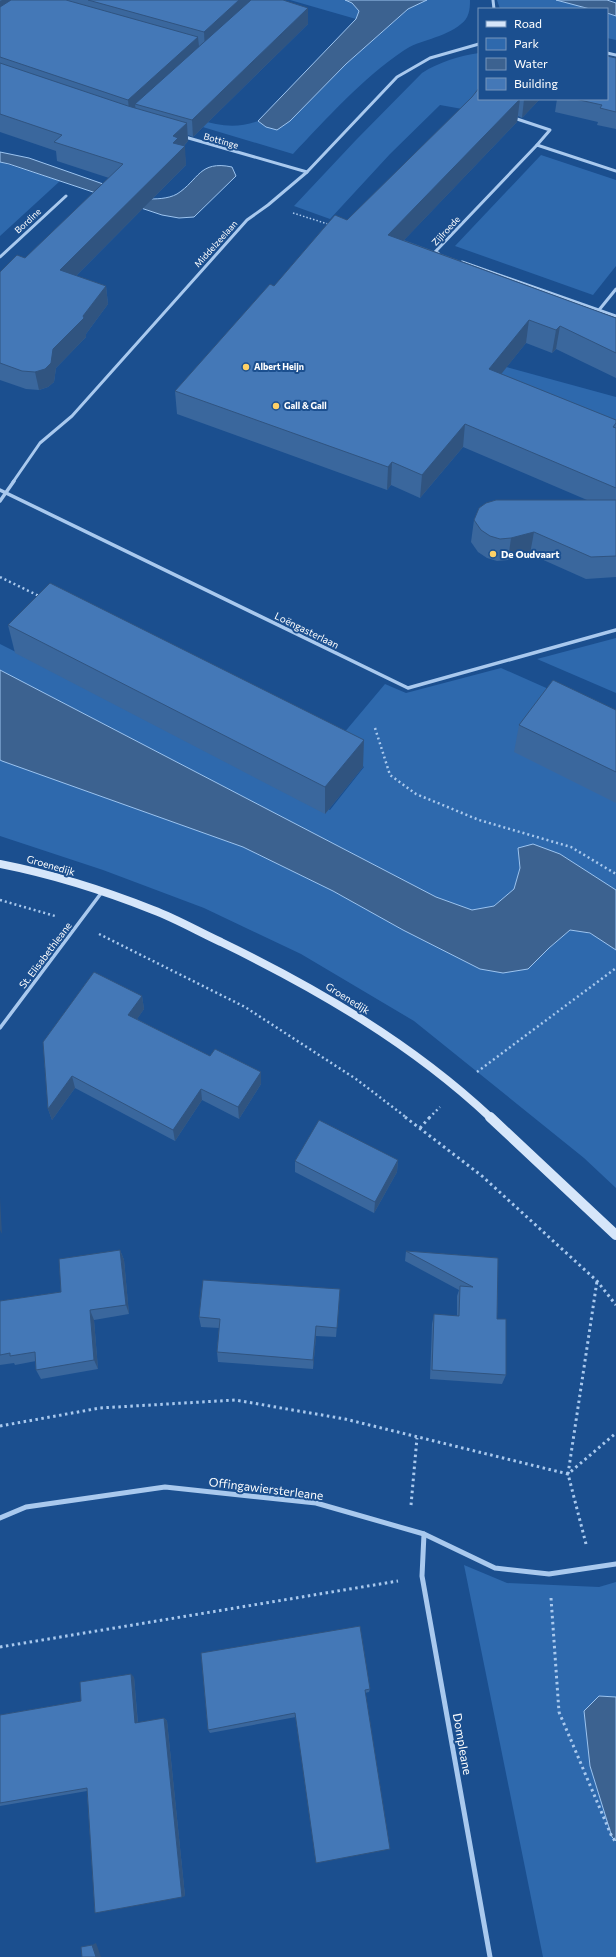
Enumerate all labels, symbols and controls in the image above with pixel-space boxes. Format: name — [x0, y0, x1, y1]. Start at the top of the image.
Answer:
legend — [478, 8, 608, 100]
text: Road — [514, 16, 542, 30]
text: Park — [514, 36, 540, 50]
text: Water — [514, 56, 548, 70]
text: Building — [514, 76, 558, 90]
street label: Bottinge — [203, 130, 240, 151]
street label: Bordine — [12, 206, 43, 236]
street label: Zijlroede — [429, 213, 462, 248]
street label: Middelzeelaan — [192, 218, 240, 269]
place label: Albert Heijn — [254, 361, 304, 372]
marker: Albert Heijn — [241, 362, 251, 372]
place label: Gall & Gall — [284, 400, 327, 411]
marker: Gall & Gall — [271, 401, 281, 411]
place label: De Oudvaart — [501, 548, 559, 560]
marker: De Oudvaart — [488, 549, 498, 559]
street label: Loëngasterlaan — [273, 609, 341, 651]
street label: Groenedijk — [25, 852, 77, 878]
street label: St. Elisabethleane — [16, 919, 74, 991]
street label: Groenedijk — [324, 980, 373, 1017]
street label: Offingawiersterleane — [208, 1474, 324, 1502]
street label: Dompleane — [451, 1712, 475, 1776]

